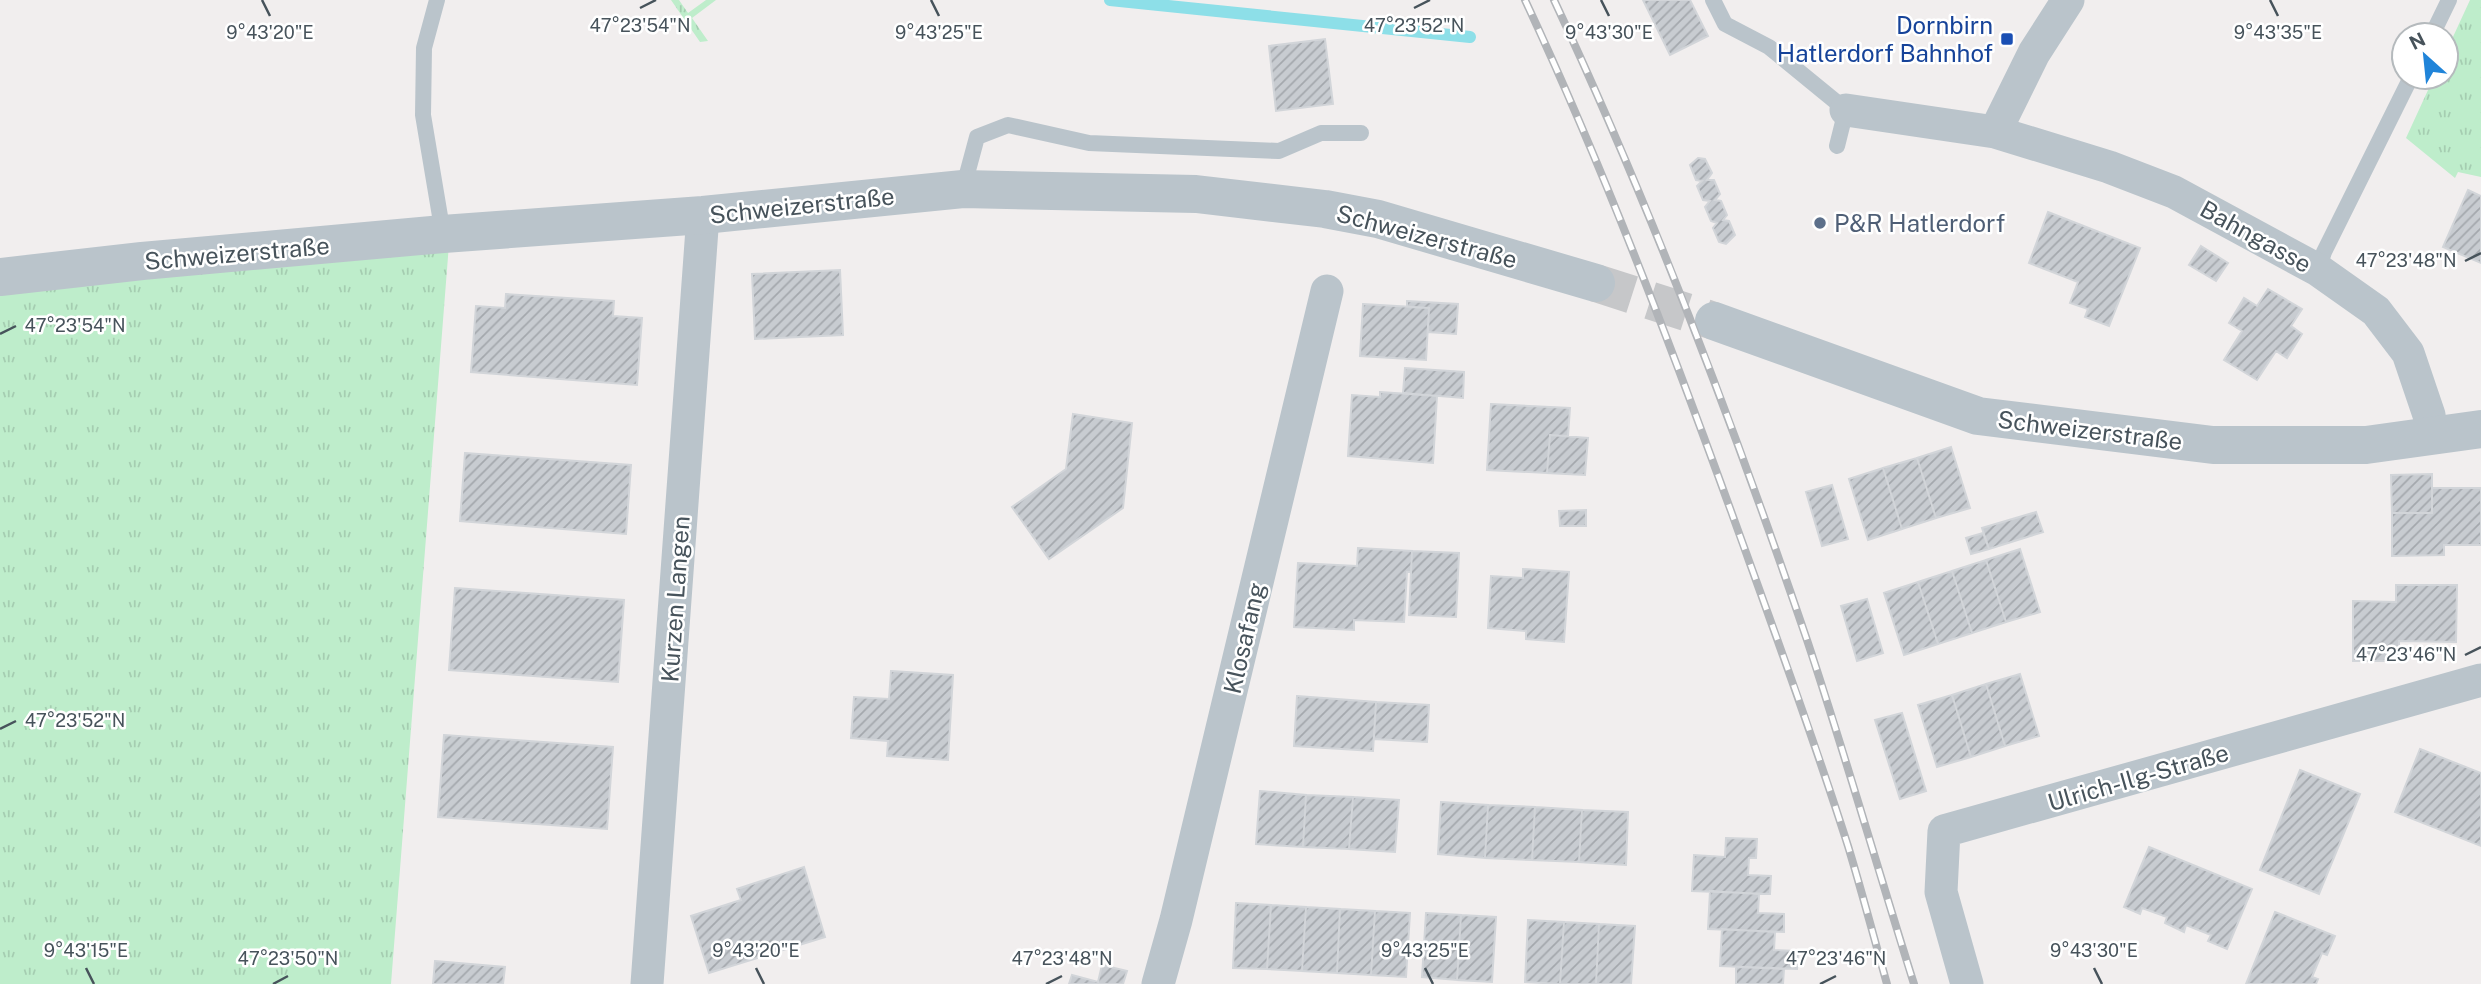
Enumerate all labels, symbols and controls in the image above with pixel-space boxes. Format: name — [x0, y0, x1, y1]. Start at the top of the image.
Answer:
place label: Dornbirn Hatlerdorf Bahnhof — [1777, 11, 1993, 67]
text: 47°23'54"N — [589, 15, 691, 36]
text: 47°23'52"N — [1364, 15, 1464, 36]
north arrow — [2390, 21, 2460, 91]
text: 9°43'20"E — [226, 22, 314, 43]
text: 9°43'25"E — [895, 22, 983, 43]
text: 9°43'30"E — [1565, 22, 1653, 43]
text: 9°43'35"E — [2234, 22, 2322, 43]
text: N — [2406, 28, 2429, 54]
marker: Dornbirn Hatlerdorf Bahnhof — [1999, 31, 2015, 47]
street label: Schweizerstraße — [708, 181, 896, 229]
street label: Bahngasse — [2196, 194, 2316, 278]
street label: Schweizerstraße — [1334, 198, 1520, 274]
place label: P&R Hatlerdorf — [1834, 209, 2005, 237]
marker: P&R Hatlerdorf — [1812, 215, 1828, 231]
street label: Schweizerstraße — [143, 231, 331, 275]
text: 47°23'48"N — [2355, 250, 2457, 271]
text: 47°23'54"N — [24, 315, 126, 336]
street label: Schweizerstraße — [1996, 405, 2184, 455]
street label: Kurzen Langen — [655, 515, 695, 683]
street label: Klosafang — [1218, 580, 1270, 696]
text: 47°23'46"N — [2356, 644, 2456, 665]
text: 47°23'52"N — [25, 710, 125, 731]
street label: Ulrich-Ilg-Straße — [2044, 738, 2232, 816]
text: 9°43'15"E — [44, 940, 128, 961]
text: 9°43'20"E — [712, 940, 800, 961]
text: 9°43'25"E — [1381, 940, 1469, 961]
text: 9°43'30"E — [2050, 940, 2138, 961]
text: 47°23'50"N — [238, 948, 338, 969]
text: 47°23'48"N — [1011, 948, 1113, 969]
text: 47°23'46"N — [1786, 948, 1886, 969]

